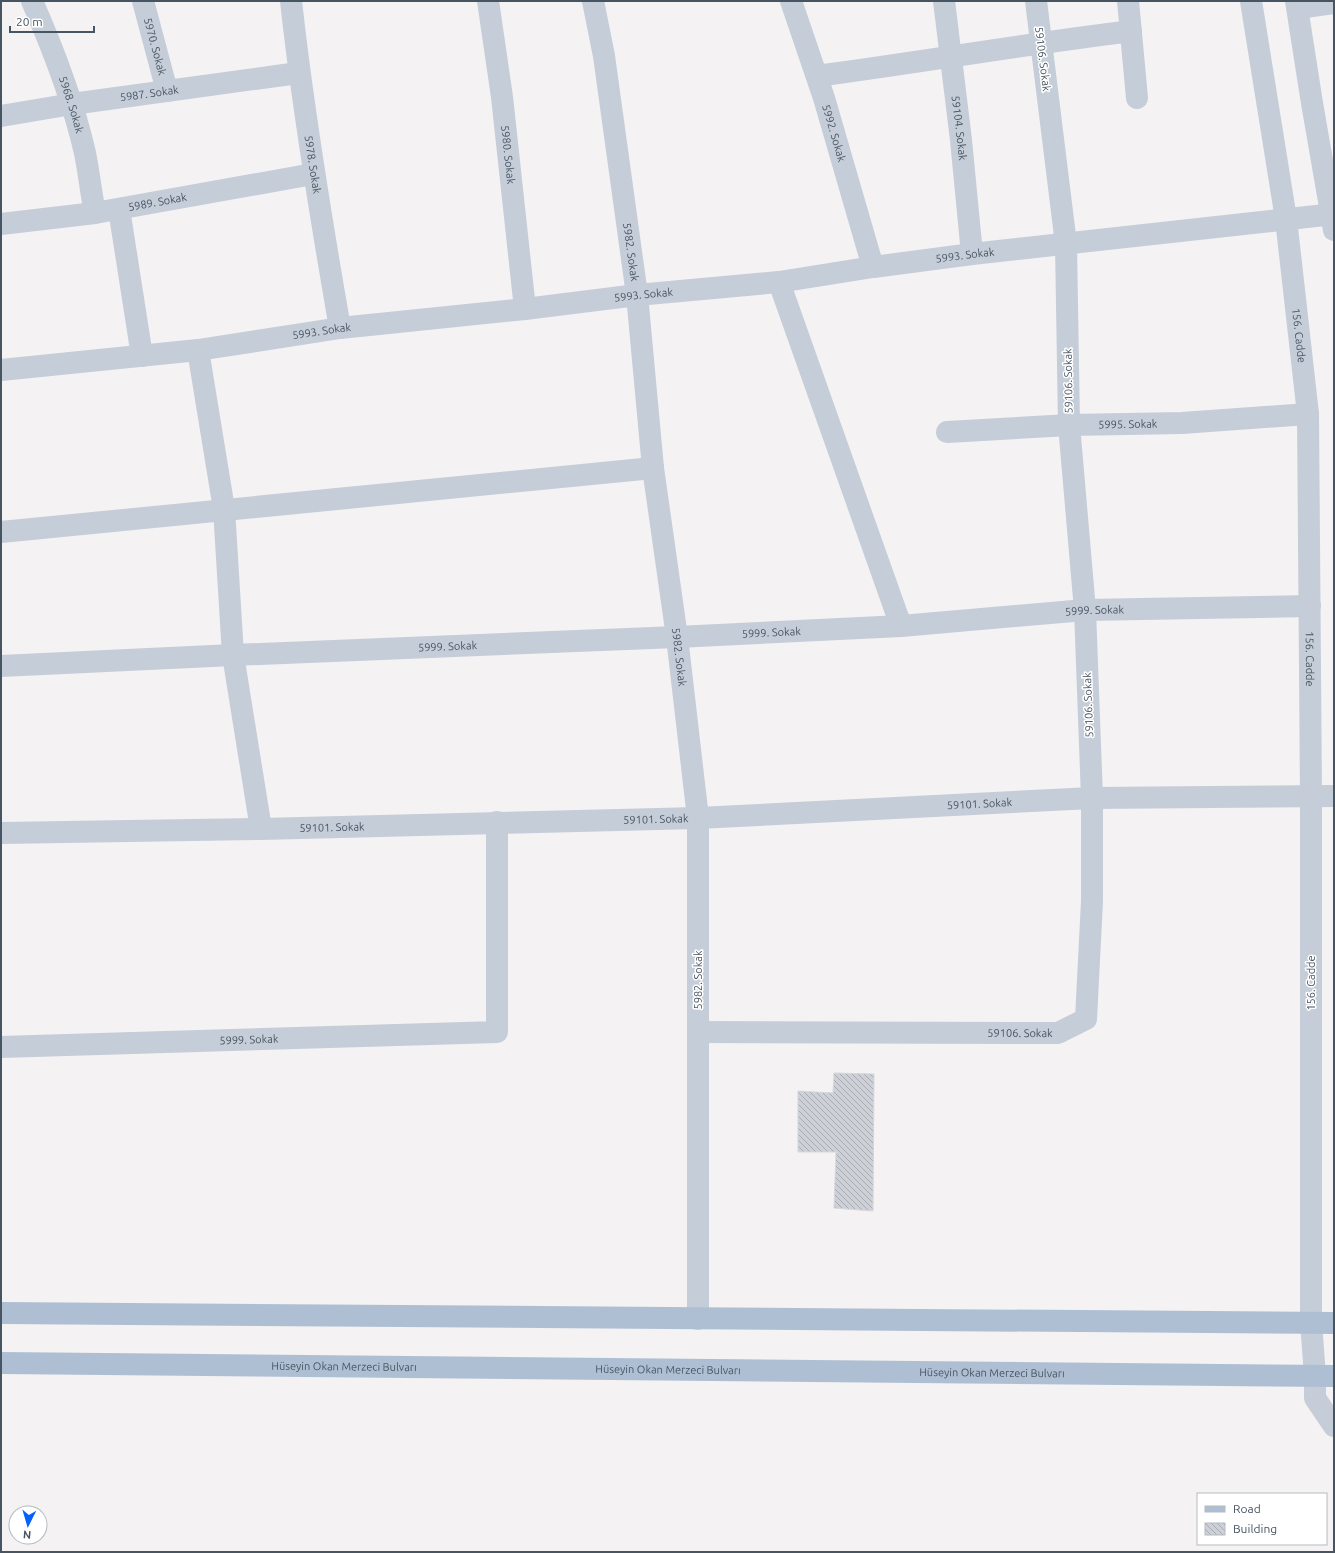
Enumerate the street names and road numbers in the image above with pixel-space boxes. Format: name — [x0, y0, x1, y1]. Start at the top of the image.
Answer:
street label: 5970. Sokak — [142, 16, 169, 77]
street label: 59106. Sokak — [1033, 26, 1053, 93]
street label: 5968. Sokak — [57, 75, 86, 135]
street label: 5987. Sokak — [119, 83, 180, 103]
street label: 59104. Sokak — [950, 95, 969, 162]
street label: 5992. Sokak — [820, 103, 848, 164]
street label: 5980. Sokak — [499, 125, 517, 185]
street label: 5978. Sokak — [302, 134, 323, 195]
street label: 5989. Sokak — [127, 191, 188, 213]
street label: 5982. Sokak — [621, 222, 641, 283]
street label: 5993. Sokak — [935, 246, 995, 265]
street label: 5993. Sokak — [613, 286, 674, 304]
street label: 156. Cadde — [1290, 307, 1308, 364]
street label: 5993. Sokak — [291, 321, 352, 341]
street label: 59106. Sokak — [1061, 348, 1075, 414]
street label: 5995. Sokak — [1098, 417, 1158, 430]
street label: 5999. Sokak — [1064, 603, 1124, 618]
street label: 5999. Sokak — [741, 625, 802, 640]
street label: 5982. Sokak — [670, 627, 689, 688]
street label: 156. Cadde — [1304, 631, 1316, 687]
street label: 5999. Sokak — [418, 639, 478, 653]
street label: 59106. Sokak — [1081, 672, 1095, 738]
street label: 59101. Sokak — [947, 796, 1013, 811]
street label: 59101. Sokak — [623, 812, 689, 826]
street label: 59101. Sokak — [299, 820, 365, 834]
street label: 5982. Sokak — [692, 950, 704, 1010]
street label: 156. Cadde — [1305, 955, 1317, 1011]
street label: 59106. Sokak — [987, 1027, 1053, 1039]
street label: 5999. Sokak — [219, 1033, 279, 1046]
street label: Hüseyin Okan Merzeci Bulvarı — [271, 1360, 417, 1373]
street label: Hüseyin Okan Merzeci Bulvarı — [595, 1363, 741, 1376]
street label: Hüseyin Okan Merzeci Bulvarı — [919, 1366, 1065, 1379]

